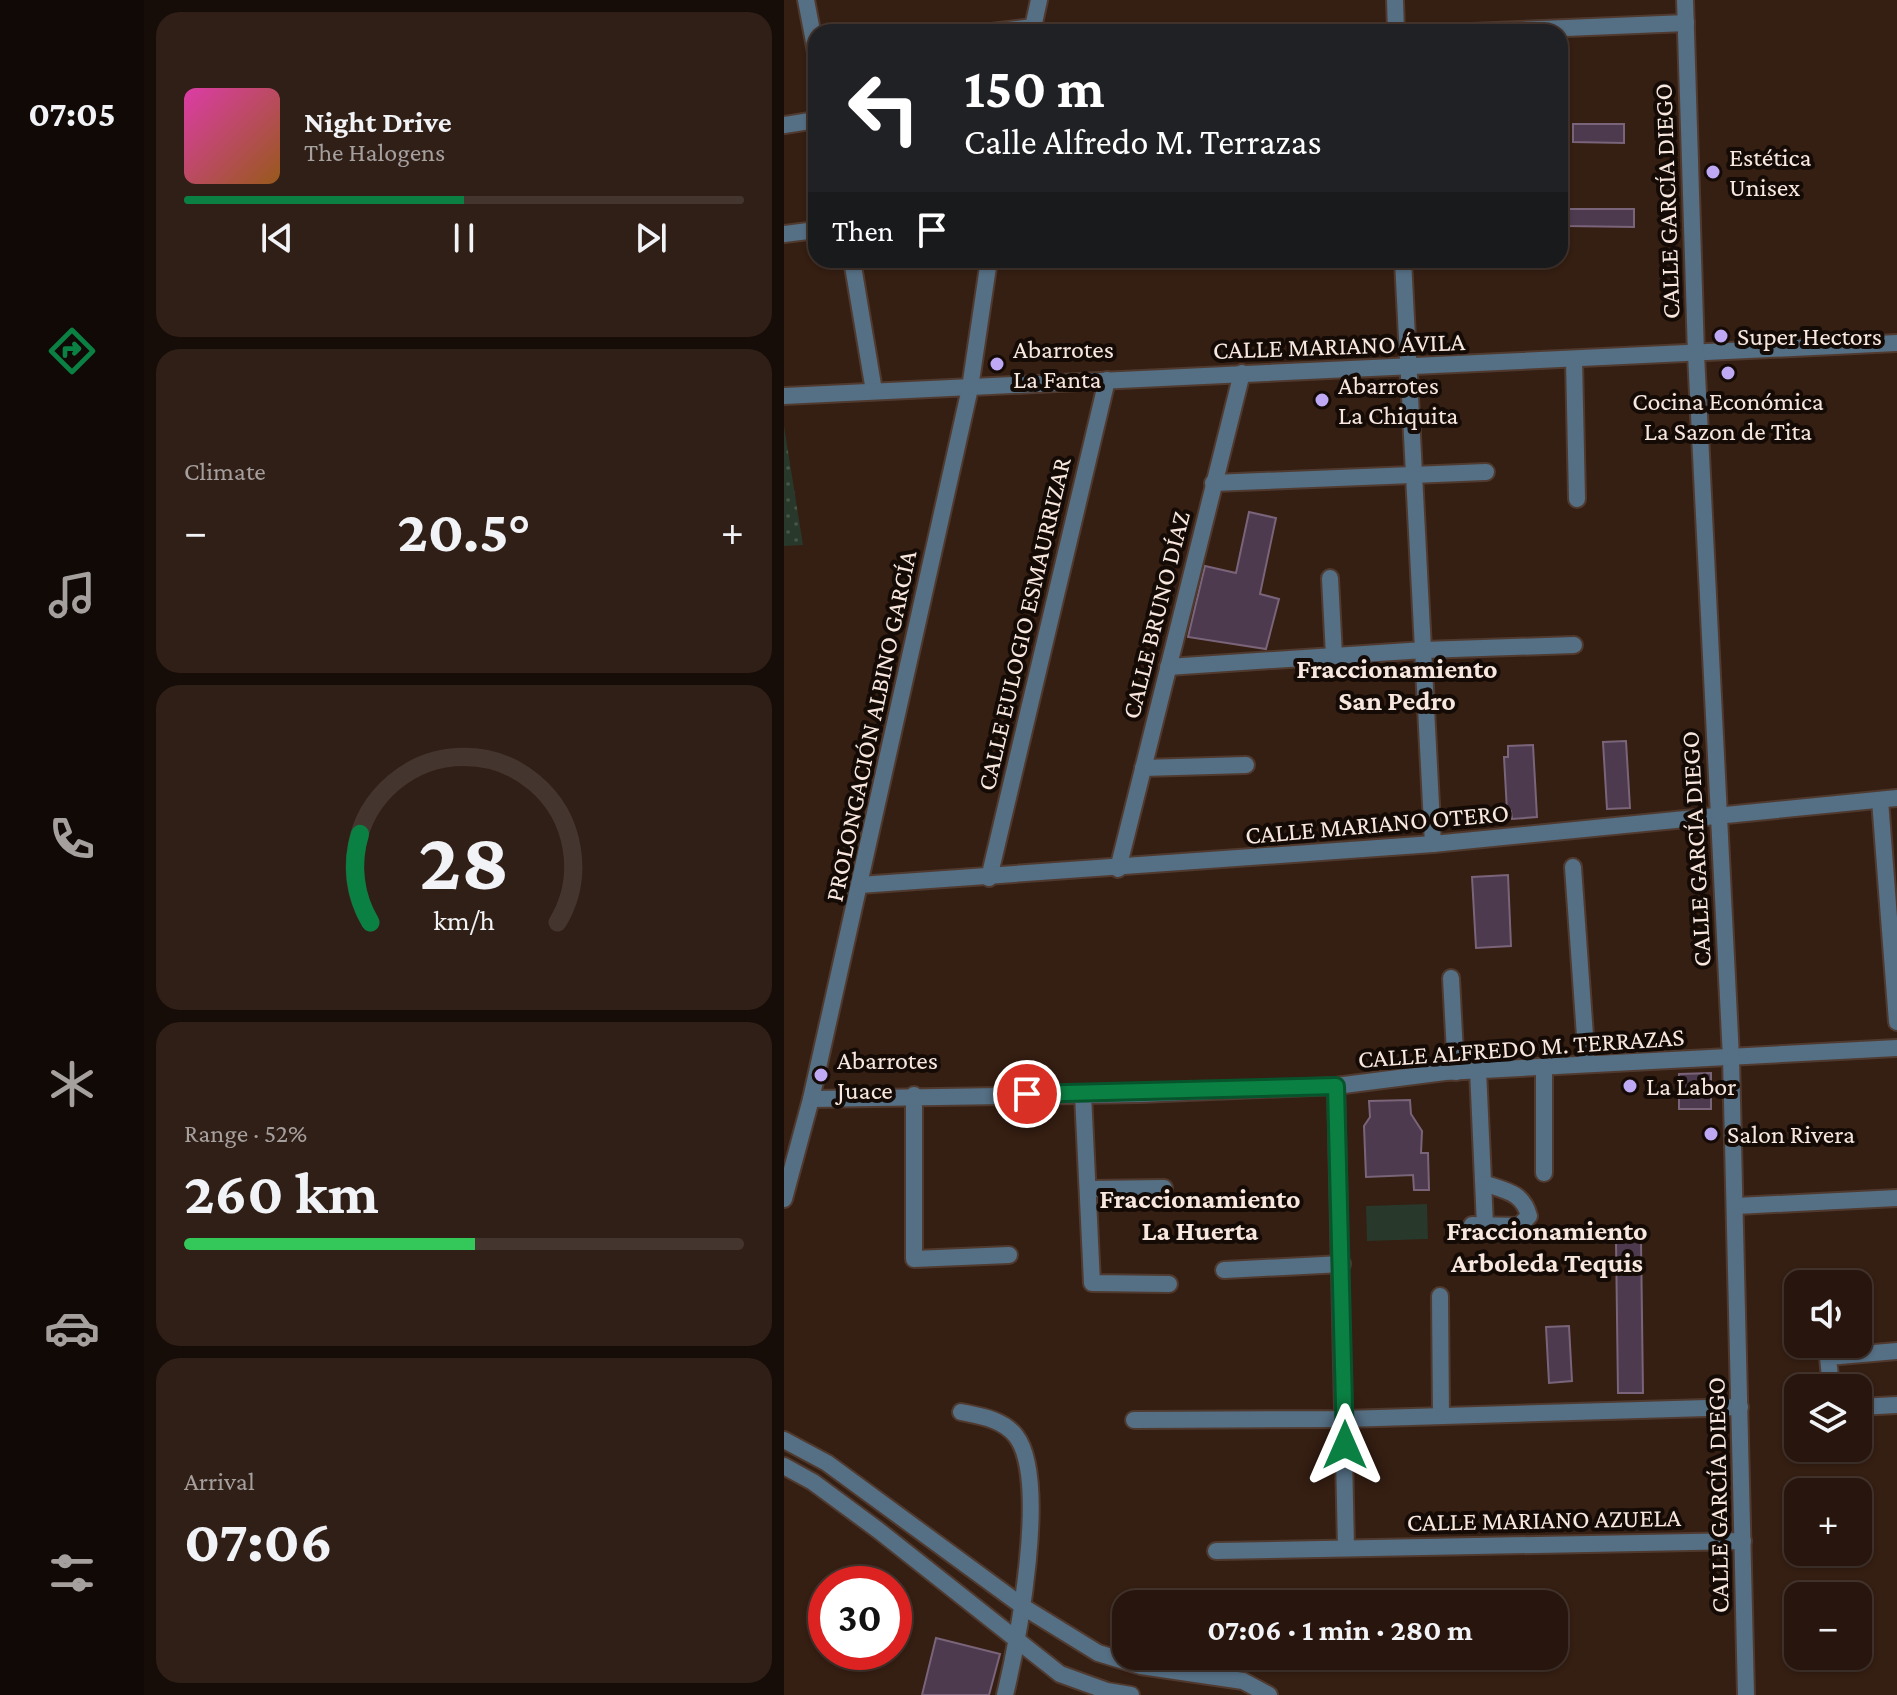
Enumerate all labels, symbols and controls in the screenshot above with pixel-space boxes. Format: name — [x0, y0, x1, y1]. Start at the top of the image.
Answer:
icon: left — [832, 56, 936, 160]
text: 150 m — [964, 57, 1105, 119]
street label: CALLE GARCÍA DIEGO — [1648, 83, 1686, 319]
text: 07:05 — [28, 94, 116, 134]
text: Night Drive — [304, 105, 452, 138]
text: Calle Alfredo M. Terrazas — [964, 122, 1322, 162]
text: The Halogens — [304, 138, 445, 167]
place label: Estética Unisex — [1729, 143, 1811, 202]
marker: Estética Unisex — [1704, 163, 1722, 181]
icon: arrive — [910, 208, 954, 252]
text: Then — [832, 214, 894, 247]
icon: previous — [255, 216, 299, 260]
icon: pause — [442, 216, 486, 260]
icon: next — [629, 216, 673, 260]
place label: Super Hectors — [1737, 322, 1882, 351]
icon: directions — [44, 323, 100, 379]
street label: CALLE MARIANO ÁVILA — [1212, 327, 1466, 365]
marker: Super Hectors — [1712, 327, 1730, 345]
place label: Abarrotes La Fanta — [1013, 335, 1114, 394]
marker: Abarrotes La Fanta — [988, 355, 1006, 373]
marker: Cocina Económica La Sazon de Tita — [1719, 364, 1737, 382]
place label: Abarrotes La Chiquita — [1338, 371, 1458, 430]
place label: Cocina Económica La Sazon de Tita — [1632, 387, 1824, 446]
marker: Abarrotes La Chiquita — [1313, 391, 1331, 409]
street label: CALLE EULOGIO ESMAURRIZAR — [971, 454, 1077, 793]
text: Climate — [184, 457, 266, 486]
text: 20.5° — [397, 497, 531, 564]
text: − — [184, 507, 207, 555]
text: + — [721, 507, 744, 555]
street label: CALLE BRUNO DÍAZ — [1116, 508, 1196, 722]
street label: PROLONGACIÓN ALBINO GARCÍA — [820, 548, 922, 904]
icon: music — [44, 567, 100, 623]
district label: Fraccionamiento San Pedro — [1296, 653, 1498, 716]
street label: CALLE GARCÍA DIEGO — [1675, 730, 1717, 968]
street label: CALLE MARIANO OTERO — [1244, 798, 1510, 850]
icon: phone — [44, 811, 100, 867]
text: 28 — [419, 814, 509, 907]
text: km/h — [433, 905, 495, 937]
street label: CALLE ALFREDO M. TERRAZAS — [1357, 1022, 1685, 1074]
place label: Abarrotes Juace — [835, 1046, 938, 1105]
icon: climate — [44, 1056, 100, 1112]
pin — [993, 1060, 1061, 1128]
marker: Abarrotes Juace — [812, 1066, 830, 1084]
icon: arrive — [1005, 1072, 1049, 1116]
place label: La Labor — [1646, 1072, 1736, 1101]
marker: La Labor — [1621, 1077, 1639, 1095]
text: Range · 52% — [184, 1119, 307, 1148]
place label: Salon Rivera — [1727, 1120, 1855, 1149]
marker: Salon Rivera — [1702, 1125, 1720, 1143]
text: 260 km — [184, 1159, 379, 1226]
district label: Fraccionamiento La Huerta — [1099, 1183, 1301, 1246]
district label: Fraccionamiento Arboleda Tequis — [1446, 1215, 1648, 1278]
map controls — [1784, 1270, 1872, 1670]
button: sound — [1784, 1270, 1872, 1358]
icon: car — [44, 1300, 100, 1356]
button: layers — [1784, 1374, 1872, 1462]
street label: CALLE GARCÍA DIEGO — [1701, 1377, 1735, 1613]
position arrow — [1303, 1403, 1387, 1487]
text: Arrival — [184, 1467, 255, 1496]
button: + — [1784, 1478, 1872, 1566]
street label: CALLE MARIANO AZUELA — [1407, 1503, 1682, 1537]
text: 07:06 — [184, 1507, 333, 1574]
icon: filters — [44, 1545, 100, 1601]
speed limit sign: 30 — [808, 1566, 912, 1670]
button: − — [1784, 1582, 1872, 1670]
text: 07:06 · 1 min · 280 m — [1207, 1613, 1473, 1646]

